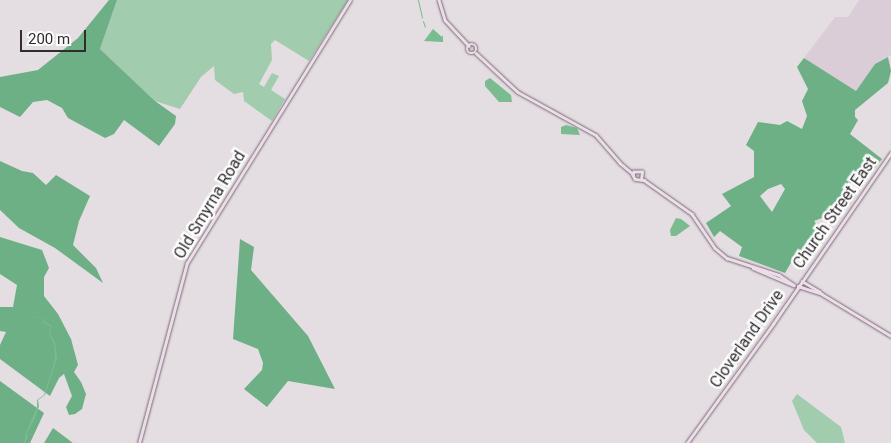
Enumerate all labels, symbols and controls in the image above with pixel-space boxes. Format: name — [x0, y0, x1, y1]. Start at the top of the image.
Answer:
scale bar — [22, 20, 89, 52]
text: 200 m — [28, 30, 70, 48]
street label: Old Smyrna Road — [170, 147, 250, 263]
street label: Church Street East — [789, 153, 881, 273]
street label: Cloverland Drive — [706, 286, 788, 392]

